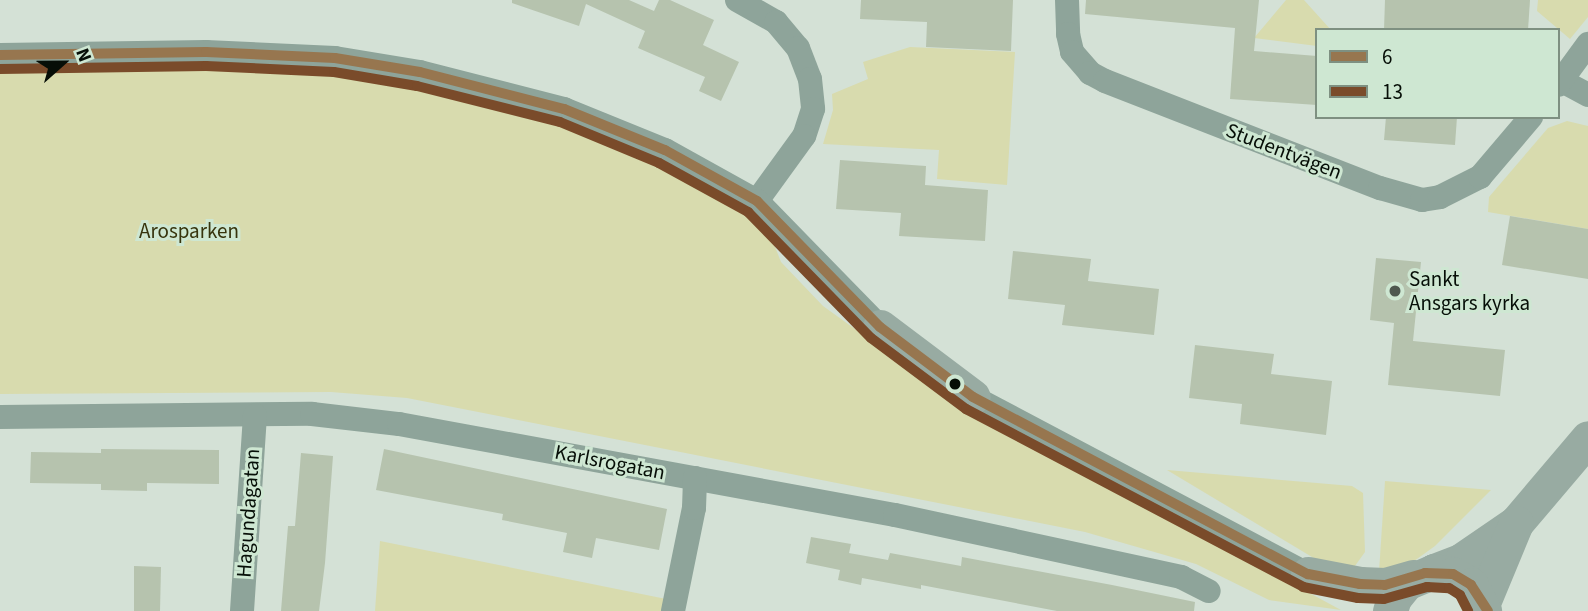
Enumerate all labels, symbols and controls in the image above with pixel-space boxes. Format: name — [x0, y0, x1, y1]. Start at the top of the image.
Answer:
north arrow — [28, 28, 98, 98]
legend — [1315, 28, 1560, 119]
text: 6 — [1382, 42, 1392, 72]
text: N — [68, 45, 98, 66]
text: 13 — [1382, 77, 1403, 107]
street label: Studentvägen — [1223, 117, 1345, 185]
park label: Arosparken — [139, 218, 239, 244]
place label: Sankt Ansgars kyrka — [1409, 266, 1530, 316]
marker: Sankt Ansgars kyrka — [1387, 283, 1403, 299]
unlabelled marker — [948, 377, 962, 391]
street label: Karlsrogatan — [553, 439, 667, 485]
street label: Hagundagatan — [231, 448, 265, 578]

